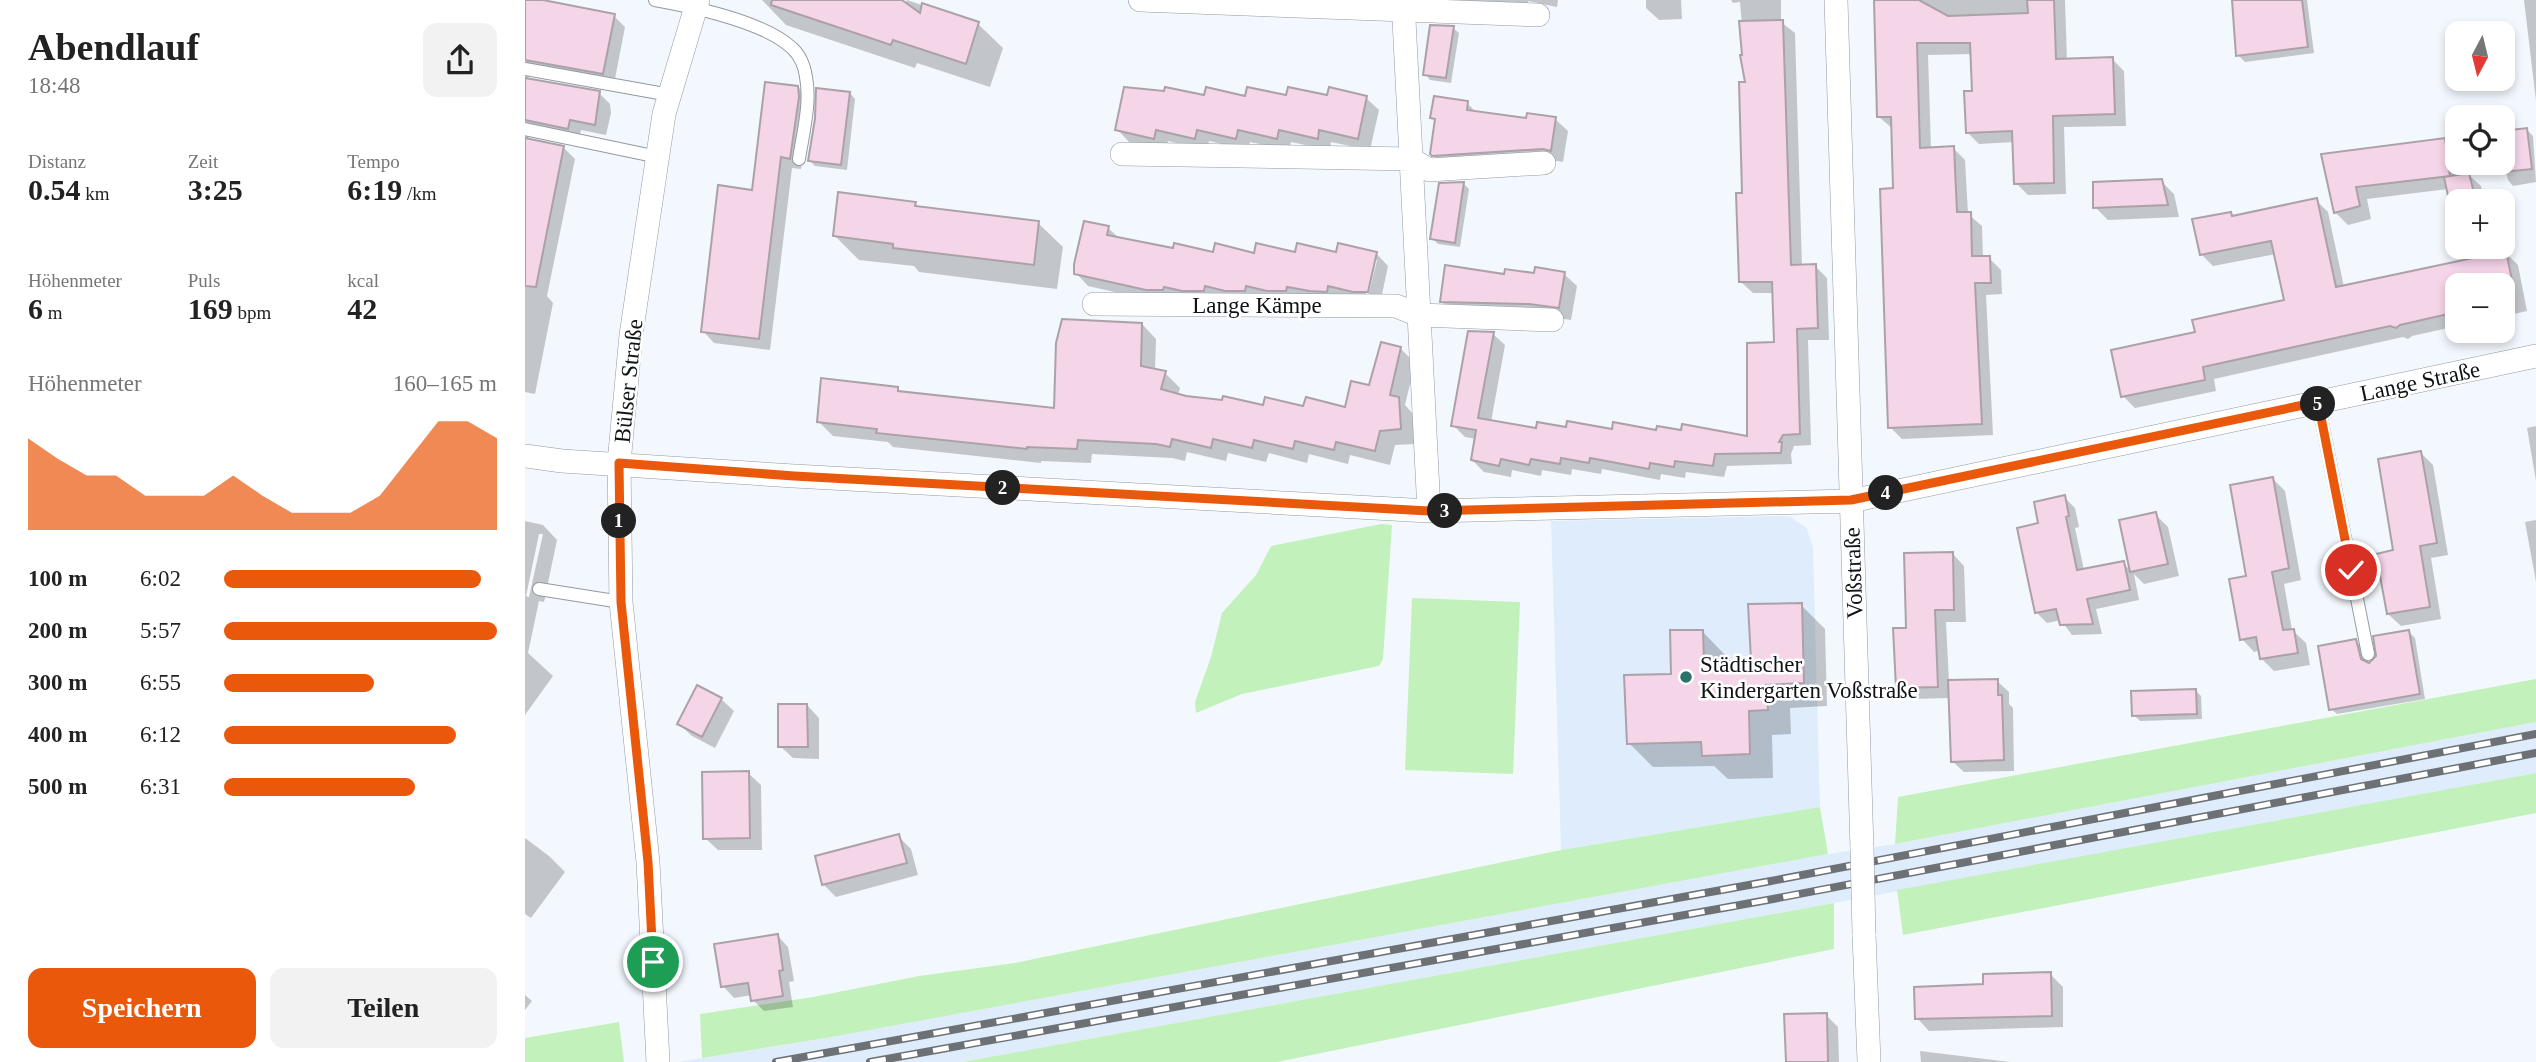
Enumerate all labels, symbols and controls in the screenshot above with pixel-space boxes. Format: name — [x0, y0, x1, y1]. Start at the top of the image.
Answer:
north arrow — [2445, 21, 2515, 91]
map controls — [2445, 21, 2515, 343]
button: share — [423, 23, 497, 97]
text: Abendlauf — [28, 26, 199, 68]
text: 18:48 — [28, 73, 80, 98]
button: locate — [2445, 105, 2515, 175]
text: Distanz — [28, 151, 86, 172]
text: Zeit — [188, 151, 218, 172]
text: Tempo — [347, 151, 400, 172]
text: 0.54 — [28, 173, 81, 206]
text: 3:25 — [188, 173, 243, 206]
text: 6:19 — [347, 173, 402, 206]
text: km — [81, 183, 110, 204]
text: /km — [402, 183, 437, 204]
button: + — [2445, 189, 2515, 259]
text: Höhenmeter — [28, 270, 122, 291]
text: Puls — [188, 270, 220, 291]
text: kcal — [347, 270, 379, 291]
button: − — [2445, 273, 2515, 343]
text: 6 — [28, 292, 43, 325]
text: 169 — [188, 292, 233, 325]
text: 42 — [347, 292, 377, 325]
street label: Lange Kämpe — [1192, 293, 1322, 318]
text: m — [43, 302, 63, 323]
text: bpm — [233, 302, 271, 323]
street label: Bülser Straße — [610, 318, 647, 444]
street label: Lange Straße — [2358, 357, 2482, 406]
text: Höhenmeter — [28, 371, 142, 396]
text: 160–165 m — [393, 371, 497, 396]
pin: 5 — [2301, 386, 2336, 422]
text: 5 — [2313, 393, 2322, 414]
pin: 2 — [986, 470, 1021, 505]
pin: 4 — [1869, 476, 1903, 510]
text: 2 — [998, 477, 1007, 498]
text: 4 — [1881, 482, 1890, 503]
pin: 3 — [1427, 494, 1462, 528]
text: 3 — [1440, 500, 1449, 521]
pin: 1 — [601, 504, 637, 538]
text: 1 — [614, 510, 623, 531]
street label: Voßstraße — [1839, 527, 1868, 619]
pin — [2321, 540, 2381, 600]
icon: check — [2332, 551, 2370, 589]
text: 100 m — [28, 566, 87, 591]
text: 6:02 — [140, 566, 181, 591]
text: 200 m — [28, 618, 87, 643]
text: 5:57 — [140, 618, 181, 643]
place label: Städtischer Kindergarten Voßstraße — [1700, 652, 1918, 703]
marker: Städtischer Kindergarten Voßstraße — [1678, 669, 1694, 685]
text: 300 m — [28, 670, 87, 695]
text: 6:55 — [140, 670, 181, 695]
text: 400 m — [28, 722, 87, 747]
text: 6:12 — [140, 722, 181, 747]
text: 500 m — [28, 774, 87, 799]
text: 6:31 — [140, 774, 181, 799]
pin — [623, 932, 683, 992]
icon: arrive — [634, 943, 672, 981]
button: Speichern — [28, 968, 256, 1048]
button: Teilen — [270, 968, 497, 1048]

